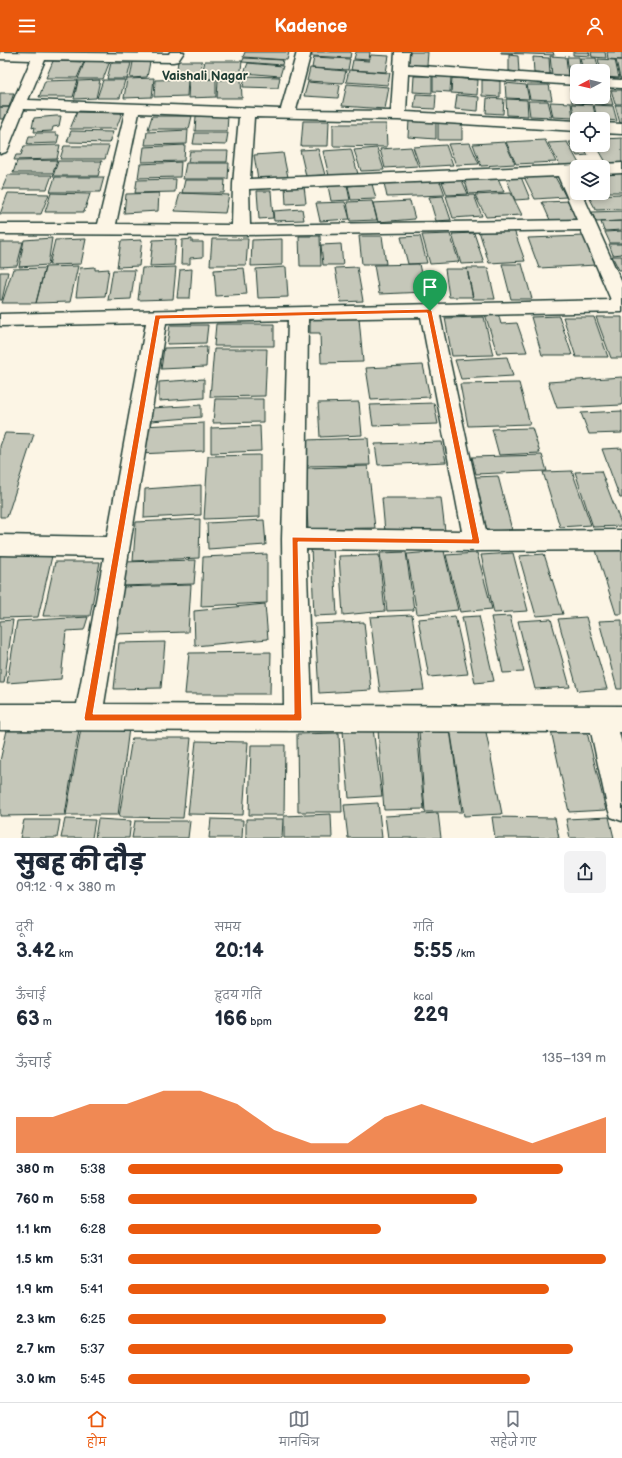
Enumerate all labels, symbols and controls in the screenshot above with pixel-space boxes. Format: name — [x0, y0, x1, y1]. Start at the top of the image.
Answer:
icon: menu — [16, 15, 38, 37]
icon: person — [584, 15, 606, 37]
text: Kadence — [275, 16, 347, 37]
north arrow — [570, 64, 610, 104]
map controls — [570, 64, 610, 200]
district label: Vaishali Nagar — [162, 68, 249, 84]
button: locate — [570, 112, 610, 152]
button: layers — [570, 160, 610, 200]
pin — [413, 270, 447, 311]
icon: arrive — [419, 276, 441, 298]
text: सुबह की दौड़ — [16, 850, 144, 877]
button: share — [564, 851, 606, 893]
text: 09:12 · 9 × 380 m — [16, 879, 116, 895]
text: दूरी — [16, 921, 33, 934]
text: समय — [215, 921, 241, 934]
text: गति — [413, 921, 433, 934]
text: 3.42 — [16, 939, 56, 963]
text: 20:14 — [215, 939, 264, 963]
text: 5:55 — [413, 939, 453, 963]
text: km — [56, 947, 73, 960]
text: /km — [453, 947, 475, 960]
text: ऊँचाई — [16, 989, 46, 1002]
text: हृदय गति — [215, 989, 262, 1002]
text: kcal — [413, 990, 433, 1003]
text: 229 — [413, 1003, 449, 1027]
text: 63 — [16, 1007, 40, 1031]
text: 166 — [215, 1007, 247, 1031]
text: m — [40, 1015, 52, 1028]
text: bpm — [247, 1015, 272, 1028]
text: 135–139 m — [542, 1050, 606, 1066]
text: ऊँचाई — [16, 1055, 51, 1071]
text: 380 m — [16, 1161, 54, 1177]
text: 5:38 — [80, 1161, 106, 1177]
text: 760 m — [16, 1191, 54, 1207]
text: 5:58 — [80, 1191, 105, 1207]
text: 1.1 km — [16, 1221, 51, 1237]
text: 6:28 — [80, 1221, 106, 1237]
text: 1.5 km — [16, 1251, 53, 1267]
text: 5:31 — [80, 1251, 103, 1267]
text: 1.9 km — [16, 1281, 53, 1297]
text: 5:41 — [80, 1281, 103, 1297]
text: 2.3 km — [16, 1311, 56, 1327]
text: 6:25 — [80, 1311, 106, 1327]
text: 2.7 km — [16, 1341, 55, 1357]
text: 5:37 — [80, 1341, 104, 1357]
text: 3.0 km — [16, 1371, 56, 1387]
text: 5:45 — [80, 1371, 105, 1387]
tab: होम — [86, 1408, 108, 1454]
tab: मानचित्र — [279, 1408, 319, 1454]
tab: सहेजे गए — [491, 1408, 536, 1454]

